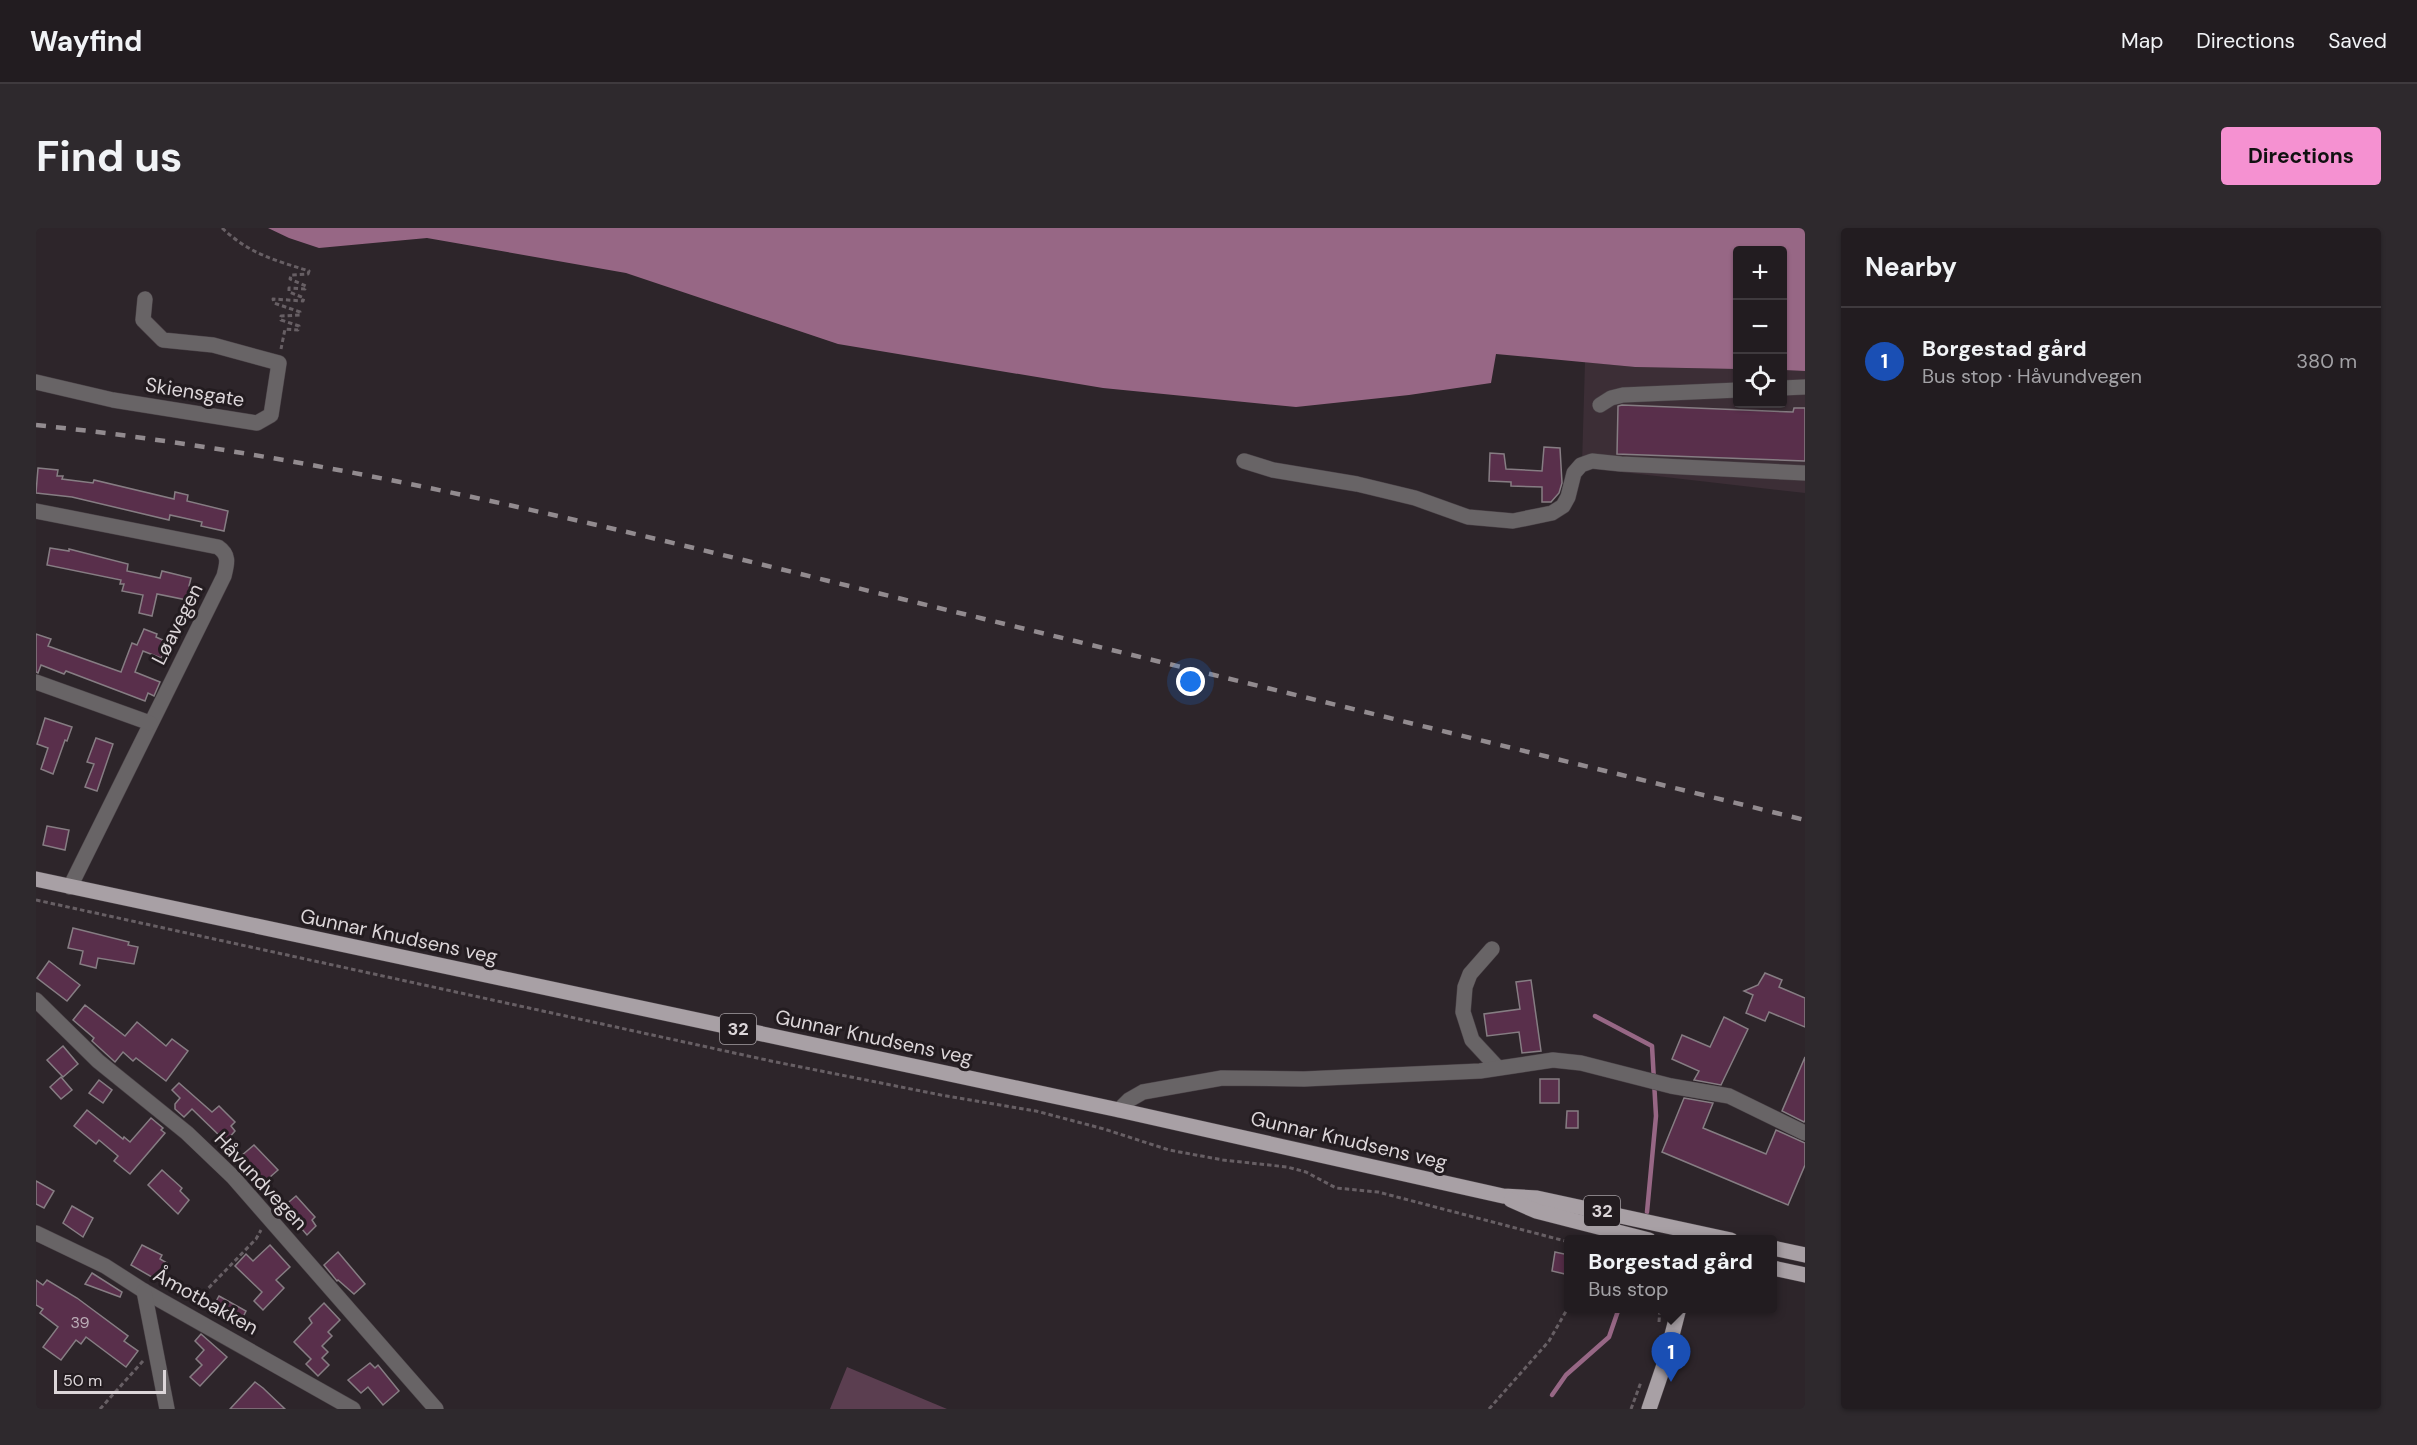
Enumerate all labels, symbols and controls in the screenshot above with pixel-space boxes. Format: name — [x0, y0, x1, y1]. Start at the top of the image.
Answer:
text: Wayfind — [30, 23, 142, 60]
text: Map — [2121, 27, 2163, 55]
text: Directions — [2196, 27, 2295, 55]
text: Saved — [2328, 27, 2387, 55]
button: Directions — [2221, 127, 2381, 185]
text: Find us — [36, 129, 182, 184]
map controls — [1733, 246, 1787, 408]
button: + — [1733, 246, 1787, 300]
text: Nearby — [1865, 250, 1957, 284]
button: − — [1733, 300, 1787, 354]
text: Borgestad gård — [1922, 334, 2087, 363]
text: 1 — [1881, 348, 1888, 374]
text: 380 m — [2296, 348, 2357, 374]
button: locate — [1733, 354, 1787, 408]
text: Bus stop · Håvundvegen — [1922, 363, 2142, 389]
street label: Skiensgate — [144, 371, 246, 413]
street label: Løavegen — [145, 579, 209, 669]
your location — [1176, 667, 1205, 696]
street label: Gunnar Knudsens veg — [298, 902, 500, 970]
street label: Gunnar Knudsens veg — [773, 1003, 975, 1071]
road number: 32 — [720, 1014, 756, 1044]
street label: Gunnar Knudsens veg — [1248, 1105, 1450, 1175]
street label: Håvundvegen — [209, 1126, 313, 1236]
road number: 32 — [1584, 1196, 1620, 1226]
popup — [1564, 1235, 1777, 1313]
text: Borgestad gård — [1588, 1247, 1753, 1276]
street label: Åmotbakken — [149, 1261, 263, 1341]
text: Bus stop — [1588, 1276, 1669, 1302]
house number: 39 — [70, 1312, 90, 1333]
pin: 1 — [1652, 1332, 1690, 1382]
scale bar — [54, 1367, 166, 1394]
text: 50 m — [63, 1370, 102, 1391]

